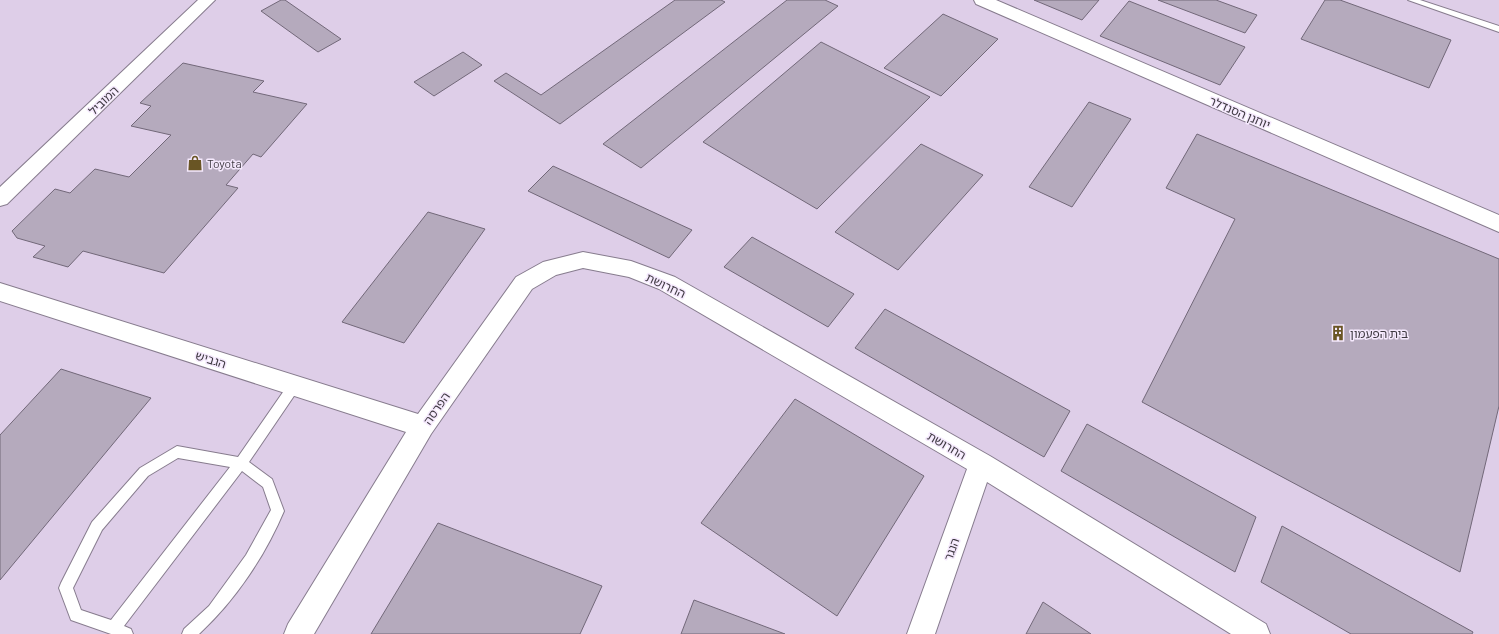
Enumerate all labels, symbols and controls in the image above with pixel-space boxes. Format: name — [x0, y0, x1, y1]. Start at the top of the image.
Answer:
street label: המוביל — [85, 83, 121, 117]
street label: יוחנן הסנדלר — [1207, 93, 1273, 131]
shop icon: Toyota — [186, 154, 204, 172]
place label: Toyota — [207, 156, 242, 170]
street label: החרושת — [644, 270, 688, 300]
building icon: בית הפעמון — [1329, 324, 1347, 342]
place label: בית הפעמון — [1350, 326, 1408, 340]
street label: הגביש — [194, 348, 228, 370]
street label: הפרסה — [420, 389, 452, 427]
street label: החרושת — [925, 428, 969, 462]
street label: הנגר — [941, 536, 961, 562]

